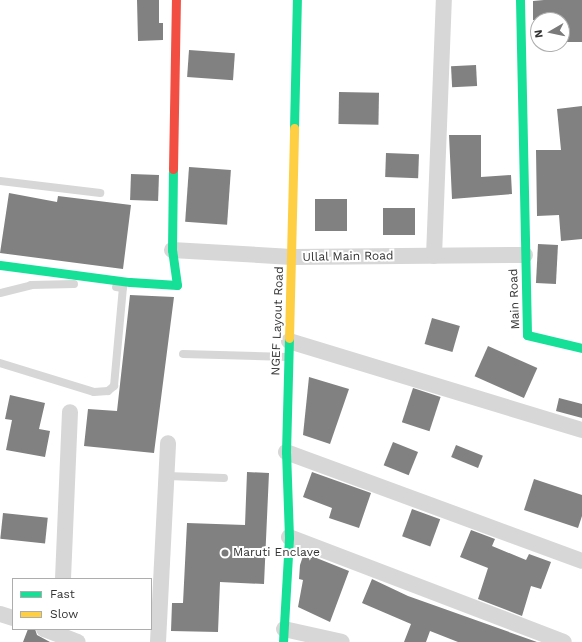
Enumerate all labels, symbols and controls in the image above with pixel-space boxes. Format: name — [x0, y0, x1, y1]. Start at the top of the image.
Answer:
north arrow — [530, 12, 570, 52]
text: N — [532, 29, 546, 39]
street label: Ullal Main Road — [302, 249, 394, 265]
street label: NGEF Layout Road — [269, 266, 287, 376]
street label: Main Road — [507, 268, 523, 330]
place label: Maruti Enclave — [233, 546, 320, 560]
marker: Maruti Enclave — [220, 548, 230, 558]
legend — [12, 578, 152, 630]
text: Fast — [50, 587, 75, 601]
text: Slow — [50, 607, 78, 621]

